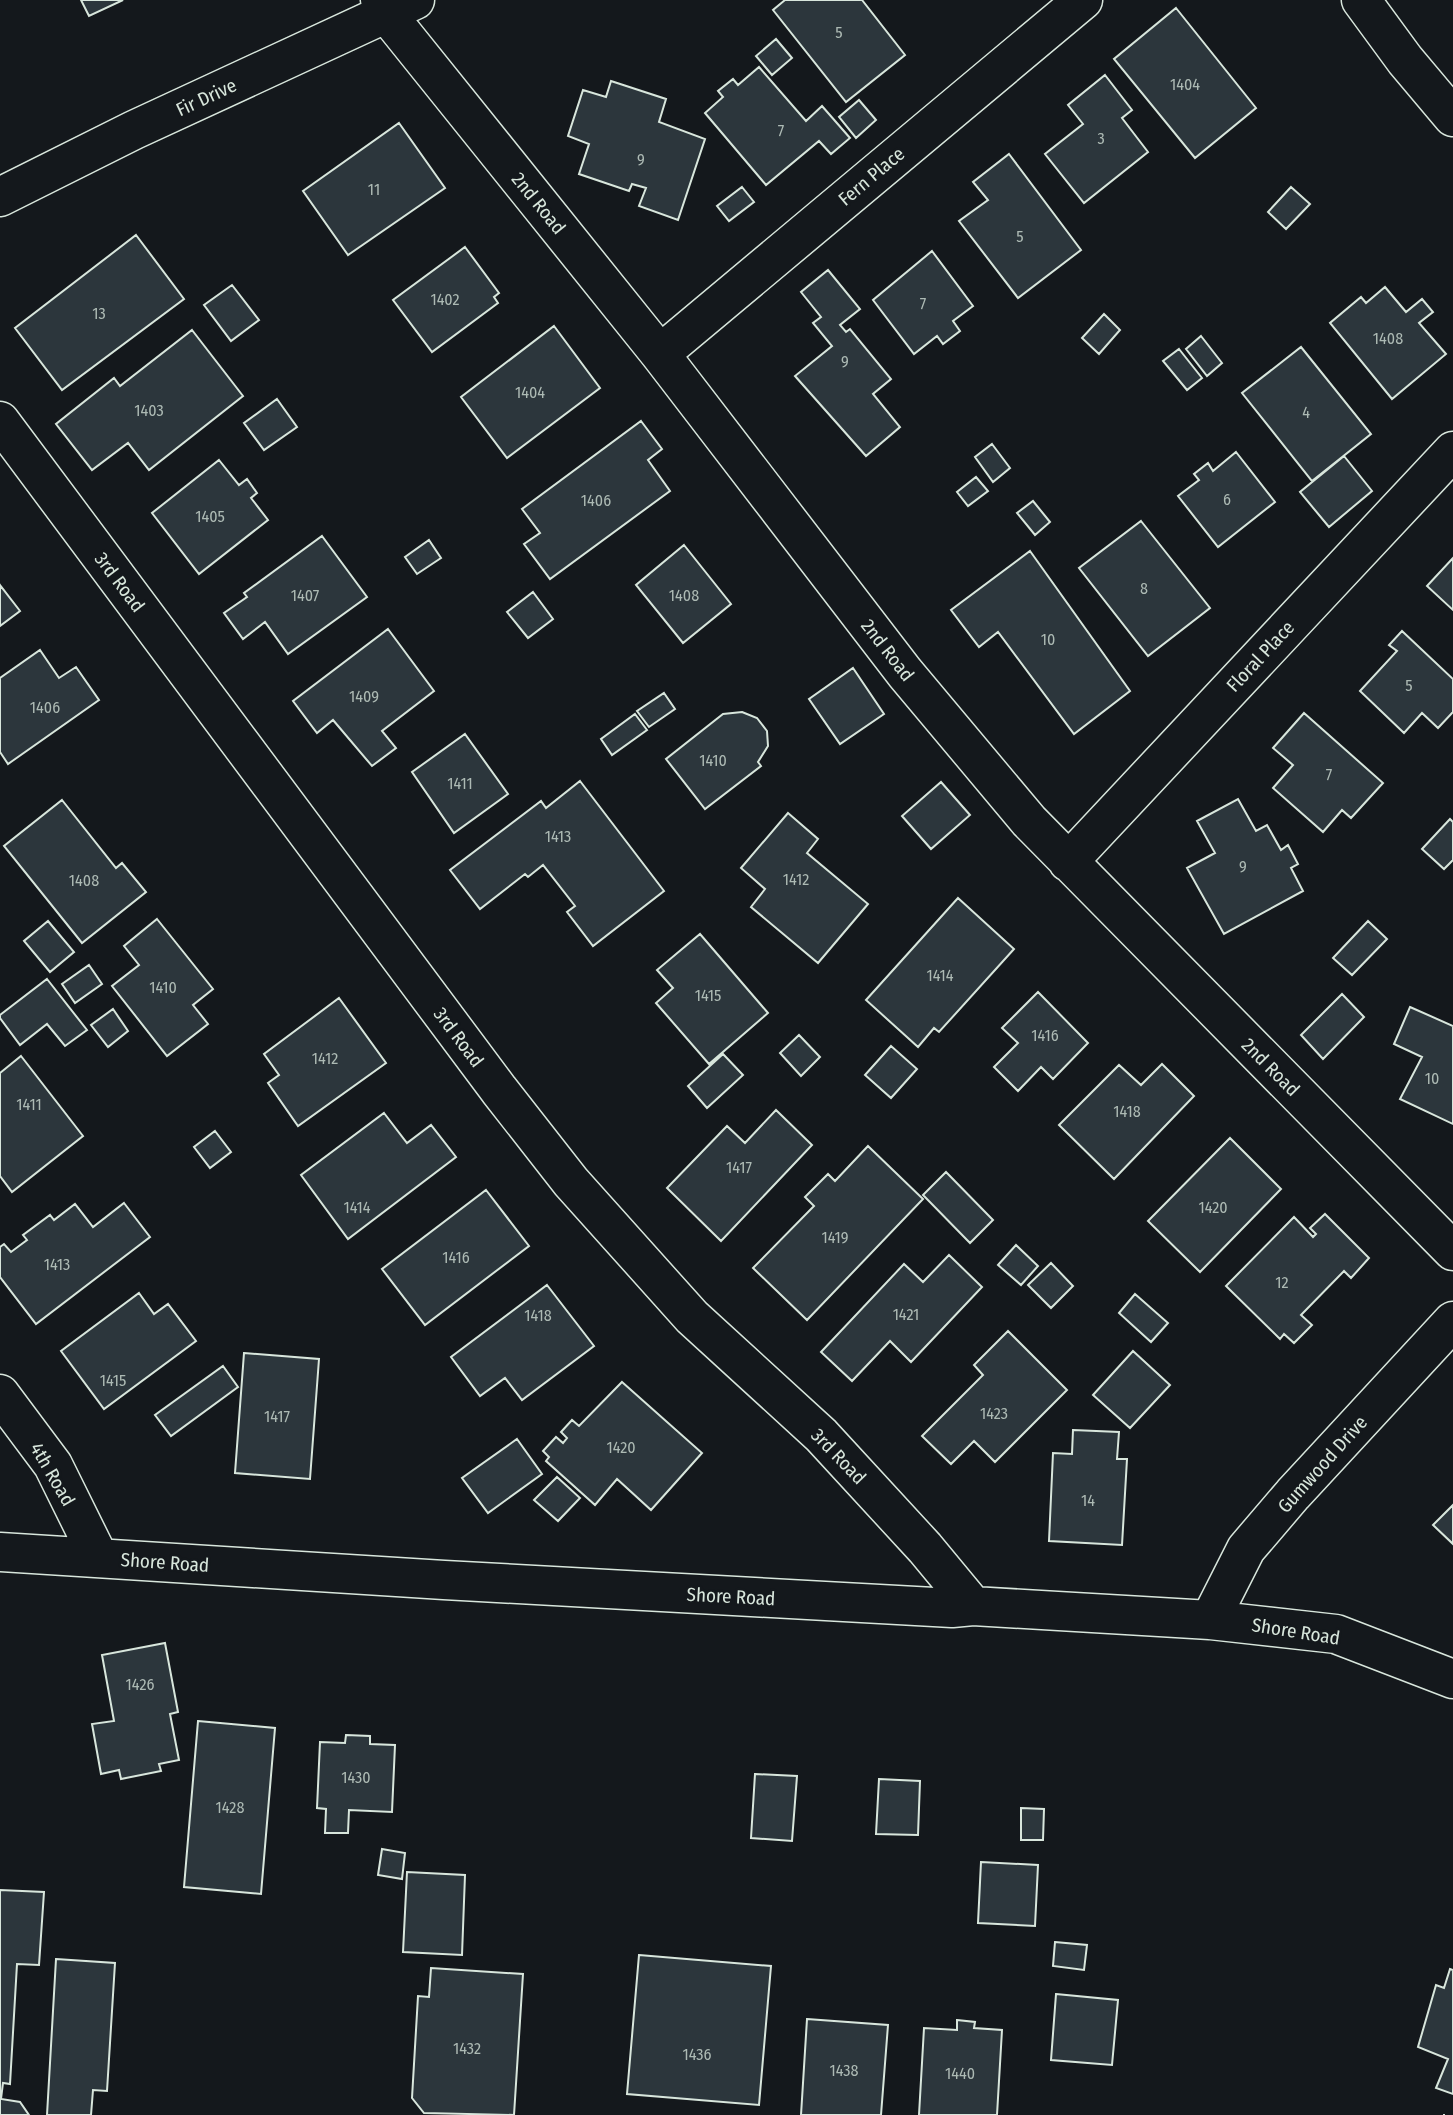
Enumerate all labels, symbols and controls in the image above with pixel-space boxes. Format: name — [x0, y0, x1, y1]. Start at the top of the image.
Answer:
house number: 5 — [835, 23, 843, 42]
street label: Fir Drive — [172, 74, 240, 121]
house number: 1404 — [1170, 75, 1200, 94]
house number: 7 — [778, 121, 785, 140]
house number: 3 — [1097, 129, 1105, 148]
street label: Fern Place — [834, 142, 909, 211]
house number: 9 — [637, 150, 645, 169]
street label: 2nd Road — [507, 168, 570, 239]
house number: 11 — [368, 180, 380, 199]
house number: 5 — [1016, 227, 1024, 246]
house number: 1402 — [430, 290, 460, 309]
house number: 7 — [920, 294, 927, 313]
house number: 13 — [92, 304, 106, 323]
house number: 1408 — [1373, 329, 1403, 348]
house number: 9 — [841, 352, 849, 371]
house number: 1404 — [515, 383, 545, 402]
house number: 1403 — [134, 401, 164, 420]
house number: 4 — [1302, 403, 1310, 422]
house number: 6 — [1223, 490, 1231, 509]
house number: 1406 — [581, 491, 611, 510]
house number: 1405 — [195, 507, 225, 526]
street label: 3rd Road — [90, 548, 149, 617]
house number: 8 — [1140, 579, 1148, 598]
house number: 1407 — [291, 586, 320, 605]
house number: 1408 — [669, 586, 699, 605]
street label: 2nd Road — [856, 615, 919, 686]
street label: Floral Place — [1222, 616, 1299, 697]
house number: 10 — [1041, 630, 1055, 649]
house number: 5 — [1405, 676, 1413, 695]
house number: 1409 — [349, 687, 379, 706]
house number: 1406 — [30, 698, 60, 717]
house number: 1410 — [699, 751, 727, 770]
house number: 7 — [1326, 765, 1333, 784]
house number: 1411 — [447, 774, 473, 793]
house number: 1413 — [545, 827, 571, 846]
house number: 9 — [1239, 857, 1247, 876]
house number: 1412 — [783, 870, 809, 889]
house number: 1408 — [69, 871, 99, 890]
house number: 1414 — [926, 966, 954, 985]
house number: 1410 — [149, 978, 177, 997]
house number: 1415 — [695, 986, 721, 1005]
street label: 3rd Road — [429, 1003, 488, 1072]
house number: 1416 — [1031, 1026, 1059, 1045]
street label: 2nd Road — [1237, 1034, 1304, 1101]
house number: 1412 — [312, 1049, 338, 1068]
house number: 10 — [1425, 1069, 1439, 1088]
house number: 1411 — [16, 1095, 42, 1114]
house number: 1418 — [1113, 1102, 1141, 1121]
house number: 1417 — [726, 1158, 752, 1177]
house number: 1414 — [343, 1198, 371, 1217]
house number: 1420 — [1198, 1198, 1228, 1217]
house number: 1419 — [821, 1228, 849, 1247]
house number: 1416 — [442, 1248, 470, 1267]
house number: 1413 — [44, 1255, 70, 1274]
house number: 12 — [1275, 1273, 1289, 1292]
house number: 1421 — [893, 1305, 919, 1324]
house number: 1418 — [524, 1306, 552, 1325]
house number: 1415 — [100, 1371, 126, 1390]
house number: 1423 — [980, 1404, 1008, 1423]
house number: 1417 — [264, 1407, 290, 1426]
street label: Gumwood Drive — [1273, 1411, 1372, 1518]
street label: 3rd Road — [806, 1424, 871, 1489]
house number: 1420 — [606, 1438, 636, 1457]
street label: 4th Road — [25, 1439, 80, 1510]
house number: 14 — [1081, 1491, 1095, 1510]
street label: Shore Road — [120, 1548, 210, 1577]
street label: Shore Road — [686, 1583, 776, 1610]
street label: Shore Road — [1250, 1613, 1342, 1650]
house number: 1426 — [126, 1675, 154, 1694]
house number: 1430 — [341, 1768, 371, 1787]
house number: 1428 — [216, 1798, 244, 1817]
house number: 1432 — [453, 2039, 481, 2058]
house number: 1436 — [683, 2045, 712, 2064]
house number: 1438 — [830, 2061, 858, 2080]
house number: 1440 — [945, 2064, 975, 2083]

